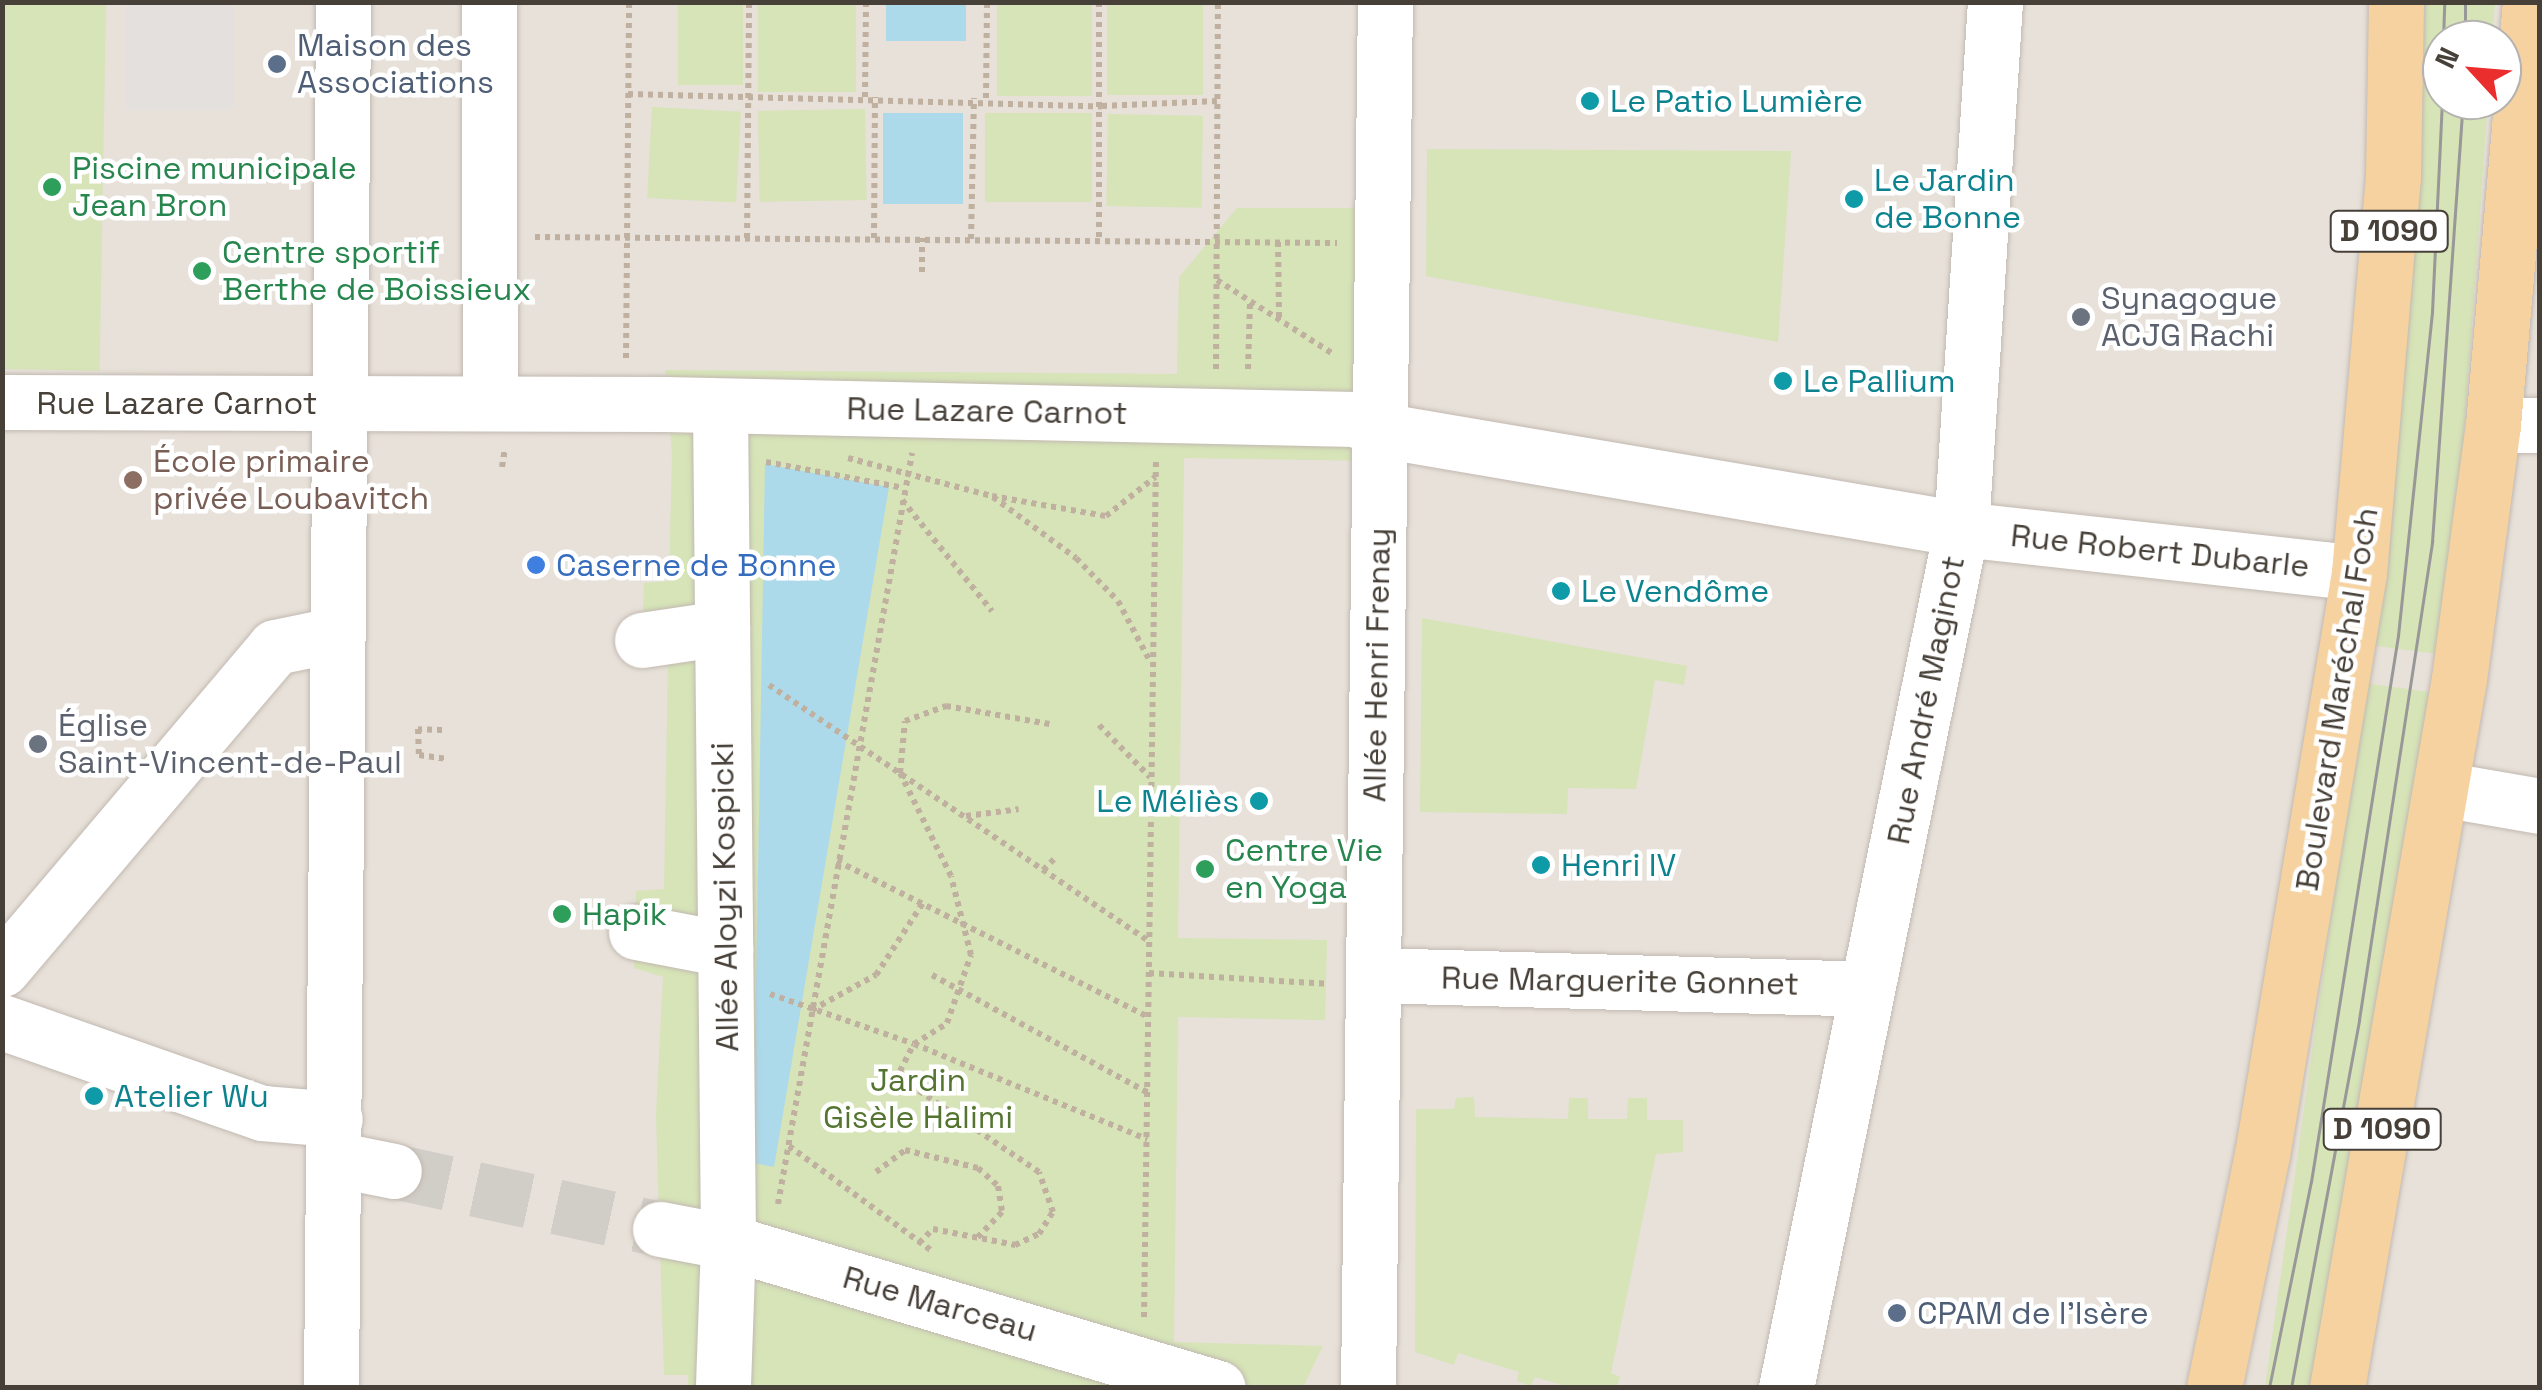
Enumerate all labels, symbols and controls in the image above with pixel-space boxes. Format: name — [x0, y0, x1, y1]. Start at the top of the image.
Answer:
north arrow — [2422, 20, 2522, 120]
place label: Maison des Associations — [297, 27, 494, 102]
text: N — [2427, 41, 2467, 74]
marker: Maison des Associations — [266, 53, 288, 75]
place label: Le Patio Lumière — [1610, 82, 1863, 120]
marker: Le Patio Lumière — [1579, 90, 1601, 112]
place label: Piscine municipale Jean Bron — [72, 150, 357, 225]
place label: Le Jardin de Bonne — [1874, 162, 2021, 237]
marker: Piscine municipale Jean Bron — [41, 176, 63, 198]
marker: Le Jardin de Bonne — [1843, 188, 1865, 210]
road number: D 1090 — [2329, 206, 2449, 256]
place label: Centre sportif Berthe de Boissieux — [222, 234, 531, 309]
marker: Centre sportif Berthe de Boissieux — [191, 260, 213, 282]
place label: Synagogue ACJG Rachi — [2101, 280, 2277, 355]
marker: Synagogue ACJG Rachi — [2070, 306, 2092, 328]
place label: Le Pallium — [1803, 362, 1955, 400]
marker: Le Pallium — [1772, 370, 1794, 392]
street label: Rue Lazare Carnot — [37, 384, 317, 422]
street label: Rue Lazare Carnot — [846, 389, 1128, 433]
place label: École primaire privée Loubavitch — [153, 443, 429, 518]
marker: École primaire privée Loubavitch — [122, 469, 144, 491]
street label: Boulevard Maréchal Foch — [2288, 505, 2386, 893]
street label: Rue Robert Dubarle — [2009, 516, 2311, 586]
street label: Allée Henri Frenay — [1355, 527, 1399, 803]
place label: Caserne de Bonne — [556, 546, 836, 584]
street label: Rue André Maginot — [1879, 552, 1973, 848]
marker: Caserne de Bonne — [525, 554, 547, 576]
place label: Le Vendôme — [1581, 572, 1770, 610]
marker: Le Vendôme — [1550, 580, 1572, 602]
place label: Église Saint-Vincent-de-Paul — [58, 707, 402, 782]
marker: Église Saint-Vincent-de-Paul — [27, 733, 49, 755]
street label: Allée Aloyzi Kospicki — [703, 742, 747, 1052]
place label: Le Méliès — [1096, 782, 1239, 820]
marker: Le Méliès — [1248, 790, 1270, 812]
place label: Centre Vie en Yoga — [1225, 832, 1384, 907]
place label: Henri IV — [1561, 846, 1676, 884]
marker: Henri IV — [1530, 854, 1552, 876]
marker: Centre Vie en Yoga — [1194, 858, 1216, 880]
place label: Hapik — [582, 895, 667, 933]
marker: Hapik — [551, 903, 573, 925]
street label: Rue Marguerite Gonnet — [1441, 959, 1799, 1003]
park label: Jardin Gisèle Halimi — [823, 1062, 1013, 1137]
place label: Atelier Wu — [114, 1077, 269, 1115]
marker: Atelier Wu — [83, 1085, 105, 1107]
road number: D 1090 — [2322, 1104, 2442, 1154]
street label: Rue Marceau — [838, 1258, 1042, 1350]
place label: CPAM de l'Isère — [1917, 1294, 2149, 1332]
marker: CPAM de l'Isère — [1886, 1302, 1908, 1324]

